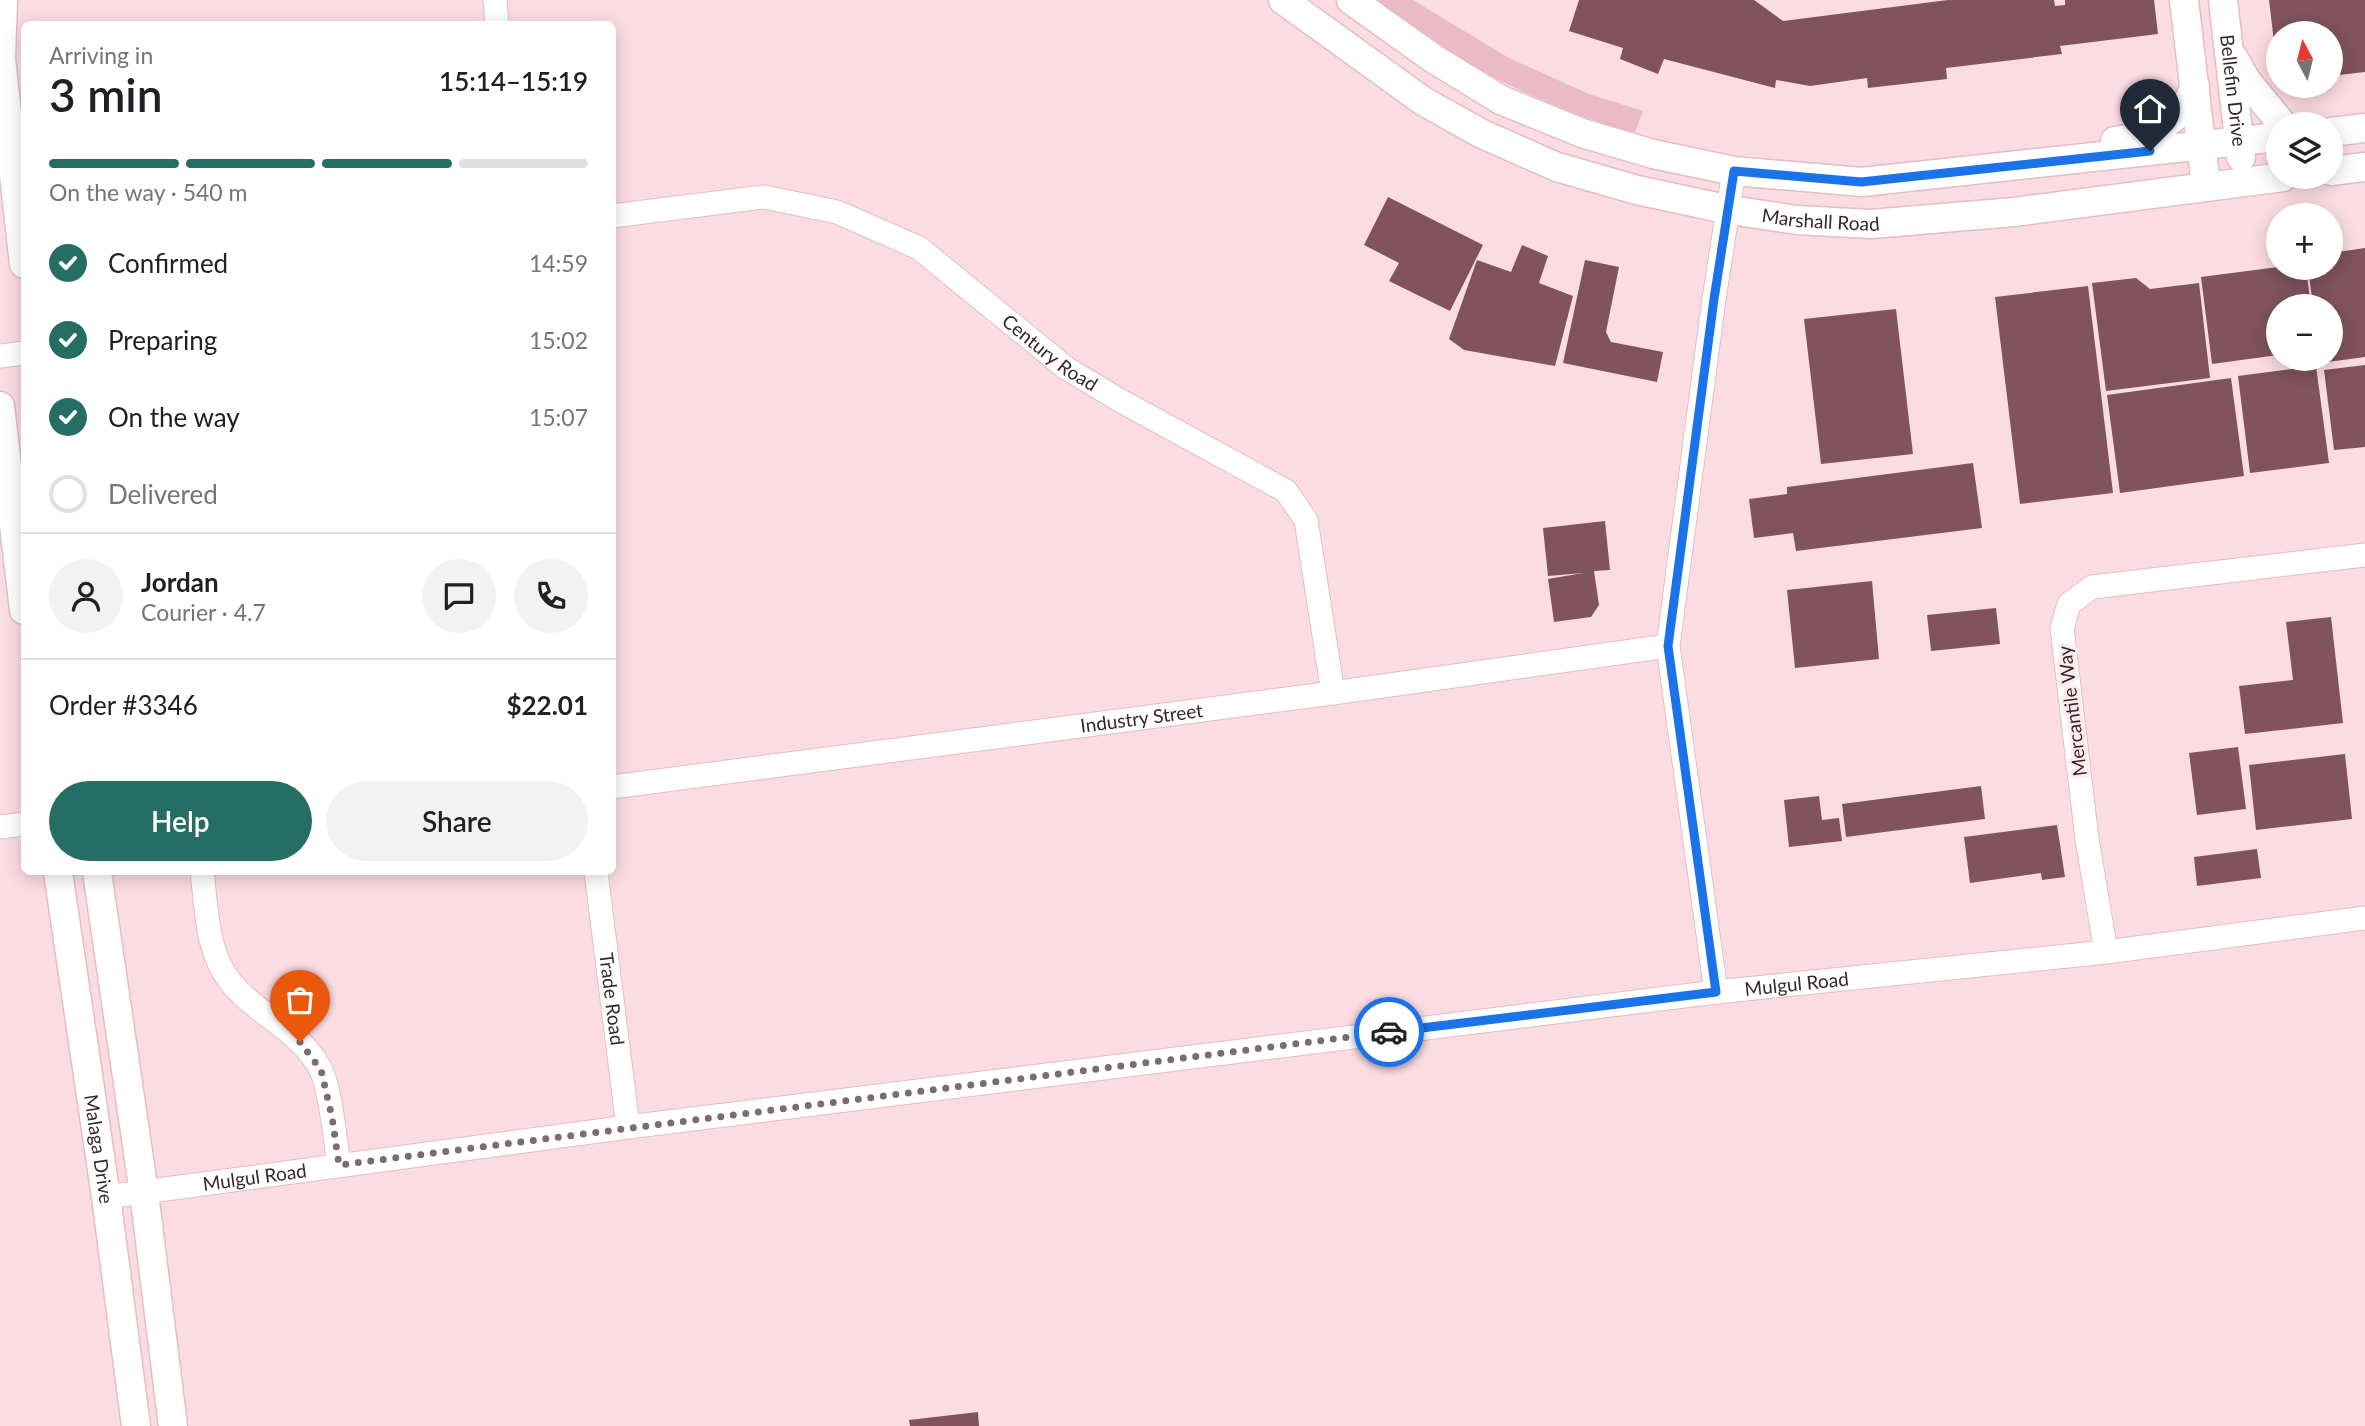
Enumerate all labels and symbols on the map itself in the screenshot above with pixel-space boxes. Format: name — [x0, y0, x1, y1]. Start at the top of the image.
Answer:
north arrow — [2266, 21, 2343, 98]
street label: Bellefin Drive — [2216, 33, 2252, 148]
pin — [2120, 79, 2180, 151]
street label: Marshall Road — [1760, 203, 1880, 235]
street label: Century Road — [998, 309, 1102, 395]
street label: Mercantile Way — [2052, 644, 2091, 778]
street label: Industry Street — [1079, 698, 1204, 737]
street label: Trade Road — [595, 951, 630, 1047]
street label: Mulgul Road — [1743, 966, 1850, 1000]
pin — [270, 970, 330, 1042]
courier — [1354, 997, 1424, 1067]
street label: Malaga Drive — [80, 1093, 119, 1205]
street label: Mulgul Road — [201, 1158, 308, 1195]

